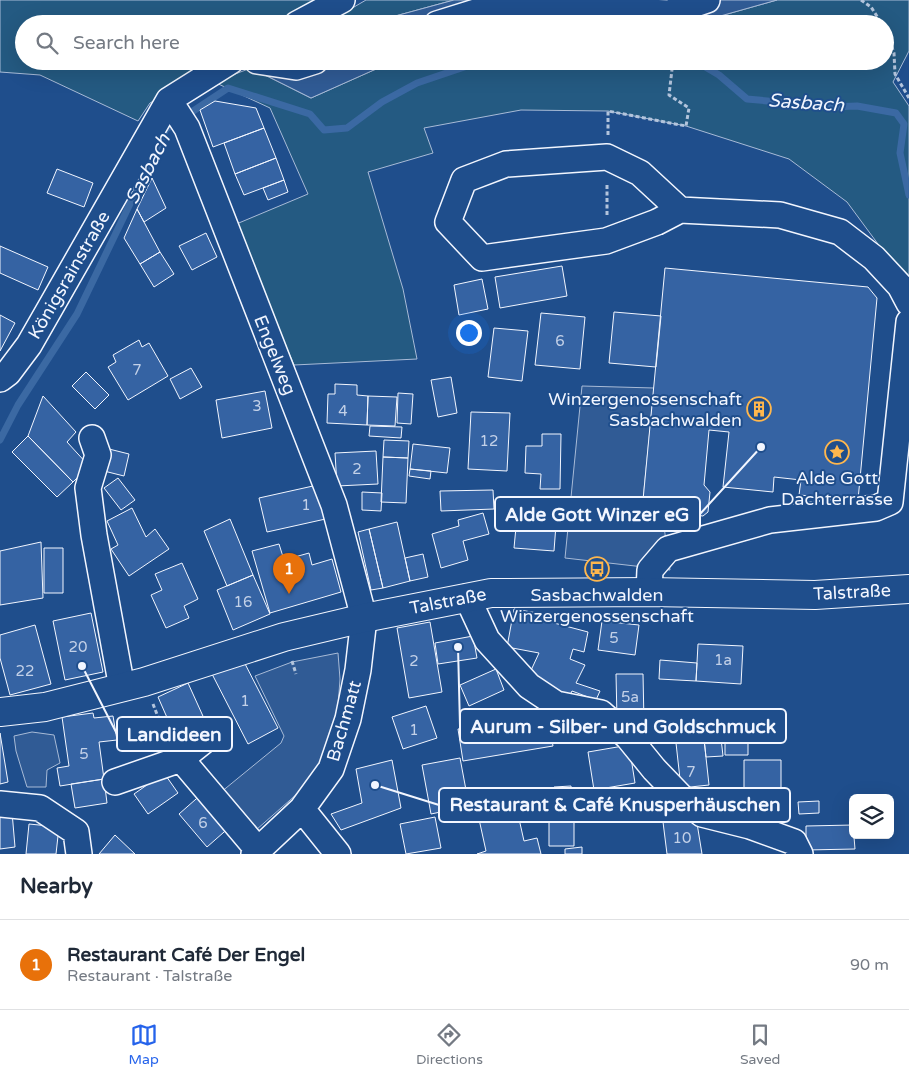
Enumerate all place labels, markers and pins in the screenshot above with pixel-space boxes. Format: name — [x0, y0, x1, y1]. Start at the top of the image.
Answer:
place label: Winzergenossenschaft Sasbachwalden — [548, 388, 742, 431]
building icon: Winzergenossenschaft Sasbachwalden — [746, 396, 772, 422]
place icon: Alde Gott Dachterrasse — [824, 439, 850, 465]
place label: Alde Gott Dachterrasse — [781, 467, 893, 510]
callout: Alde Gott Winzer eG — [495, 497, 700, 531]
pin: 1 — [273, 553, 305, 594]
bus stop icon: Sasbachwalden Winzergenossenschaft — [584, 556, 610, 582]
place label: Sasbachwalden Winzergenossenschaft — [500, 584, 694, 627]
callout: Aurum - Silber- und Goldschmuck — [460, 709, 786, 743]
callout: Landideen — [117, 717, 232, 751]
callout: Restaurant & Café Knusperhäuschen — [439, 788, 790, 822]

